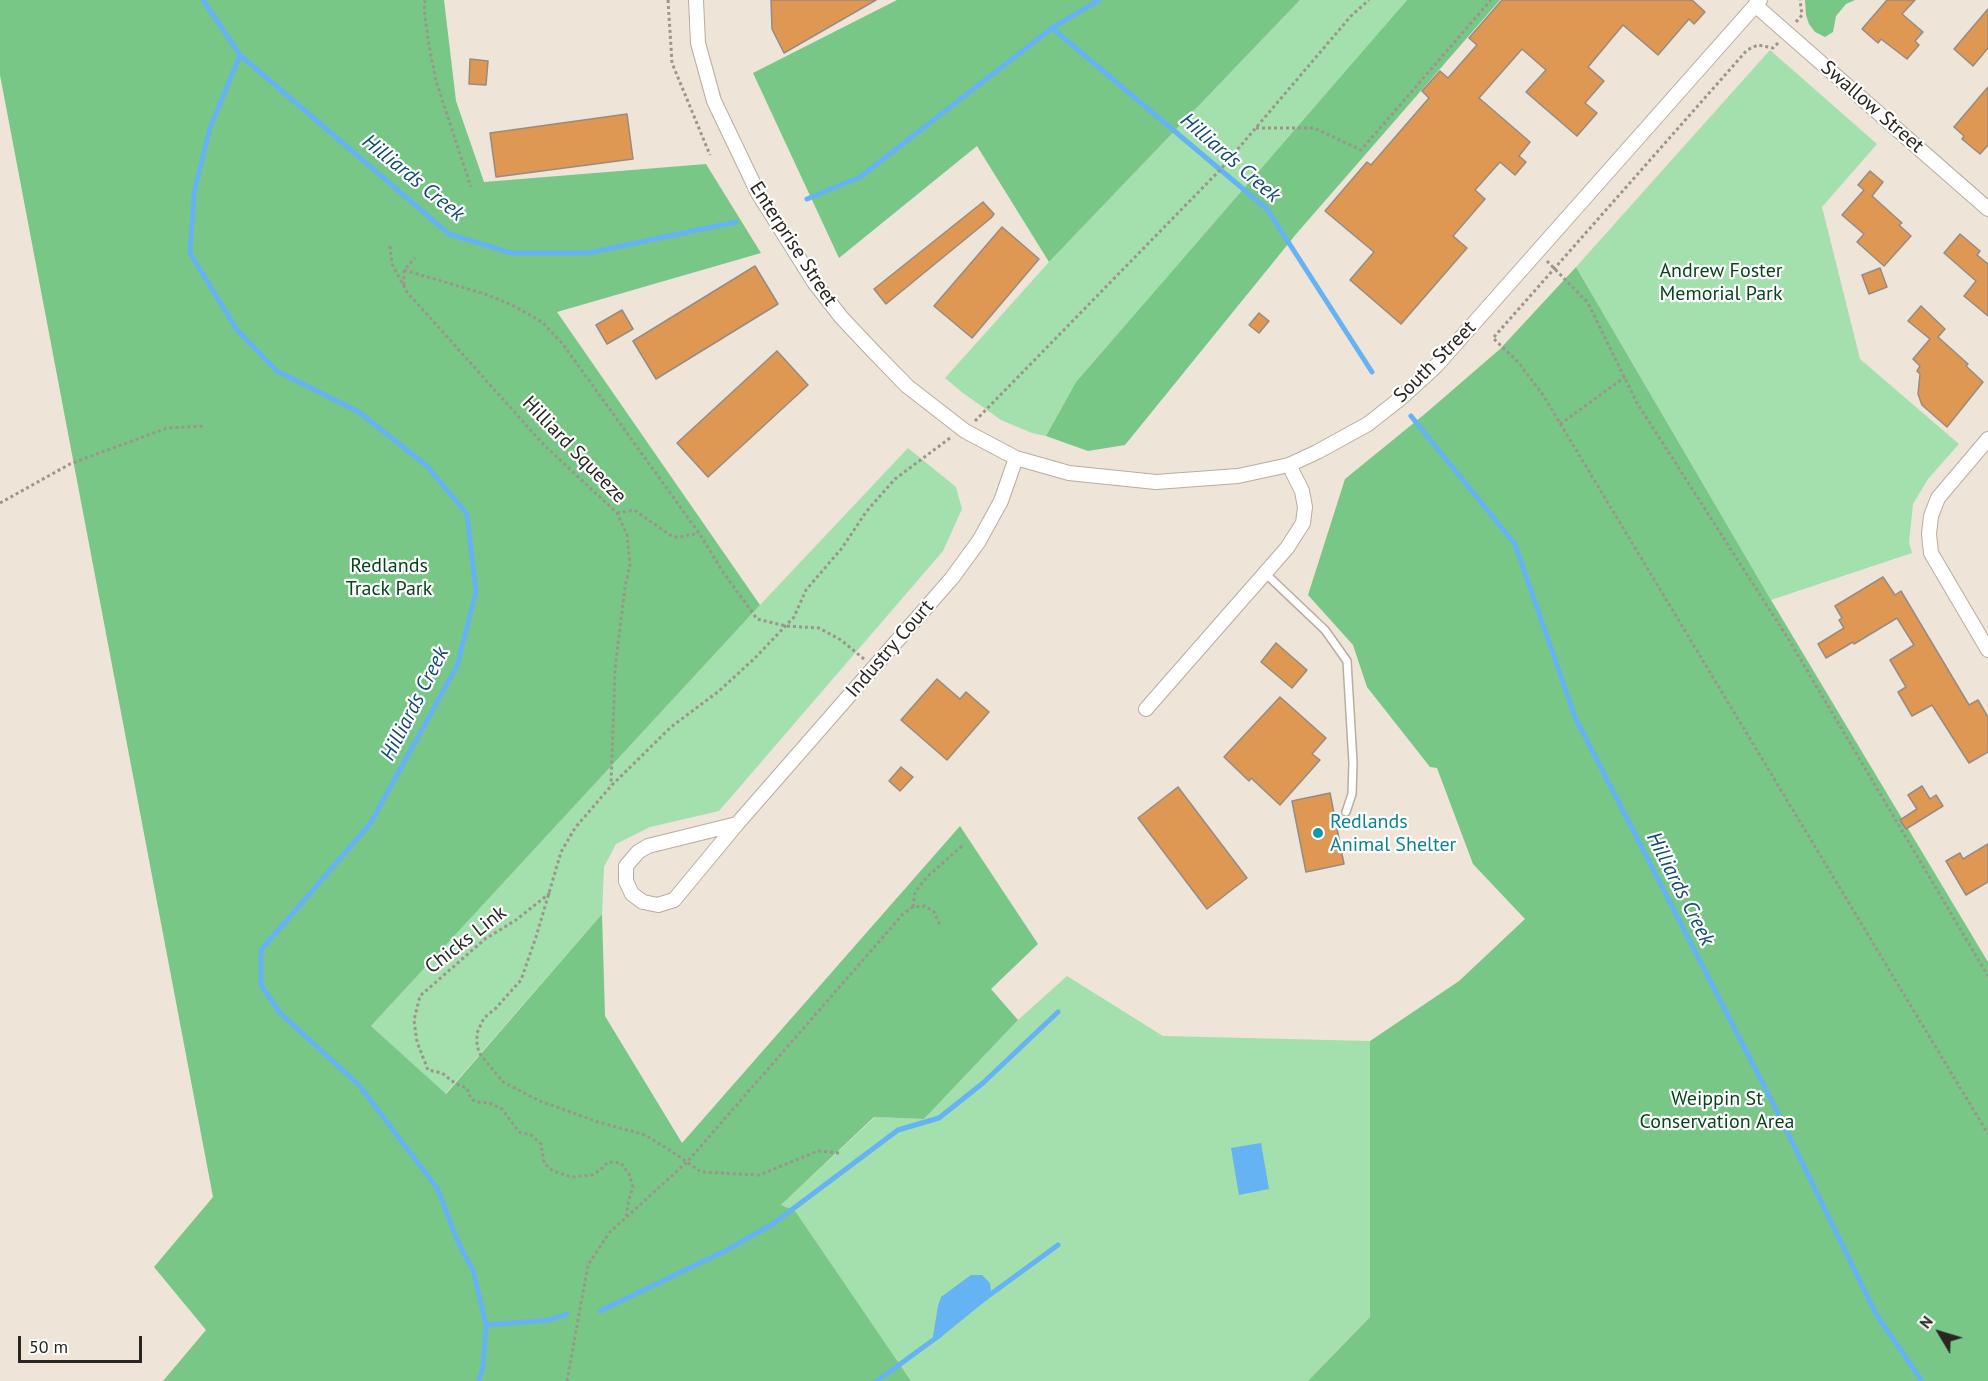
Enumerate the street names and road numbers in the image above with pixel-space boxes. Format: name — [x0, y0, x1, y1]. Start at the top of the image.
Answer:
street label: Swallow Street — [1816, 56, 1928, 158]
street label: Enterprise Street — [744, 177, 842, 311]
street label: South Street — [1389, 316, 1481, 408]
street label: Hilliard Squeeze — [517, 392, 631, 508]
street label: Industry Court — [841, 595, 939, 703]
street label: Chicks Link — [421, 901, 511, 979]

